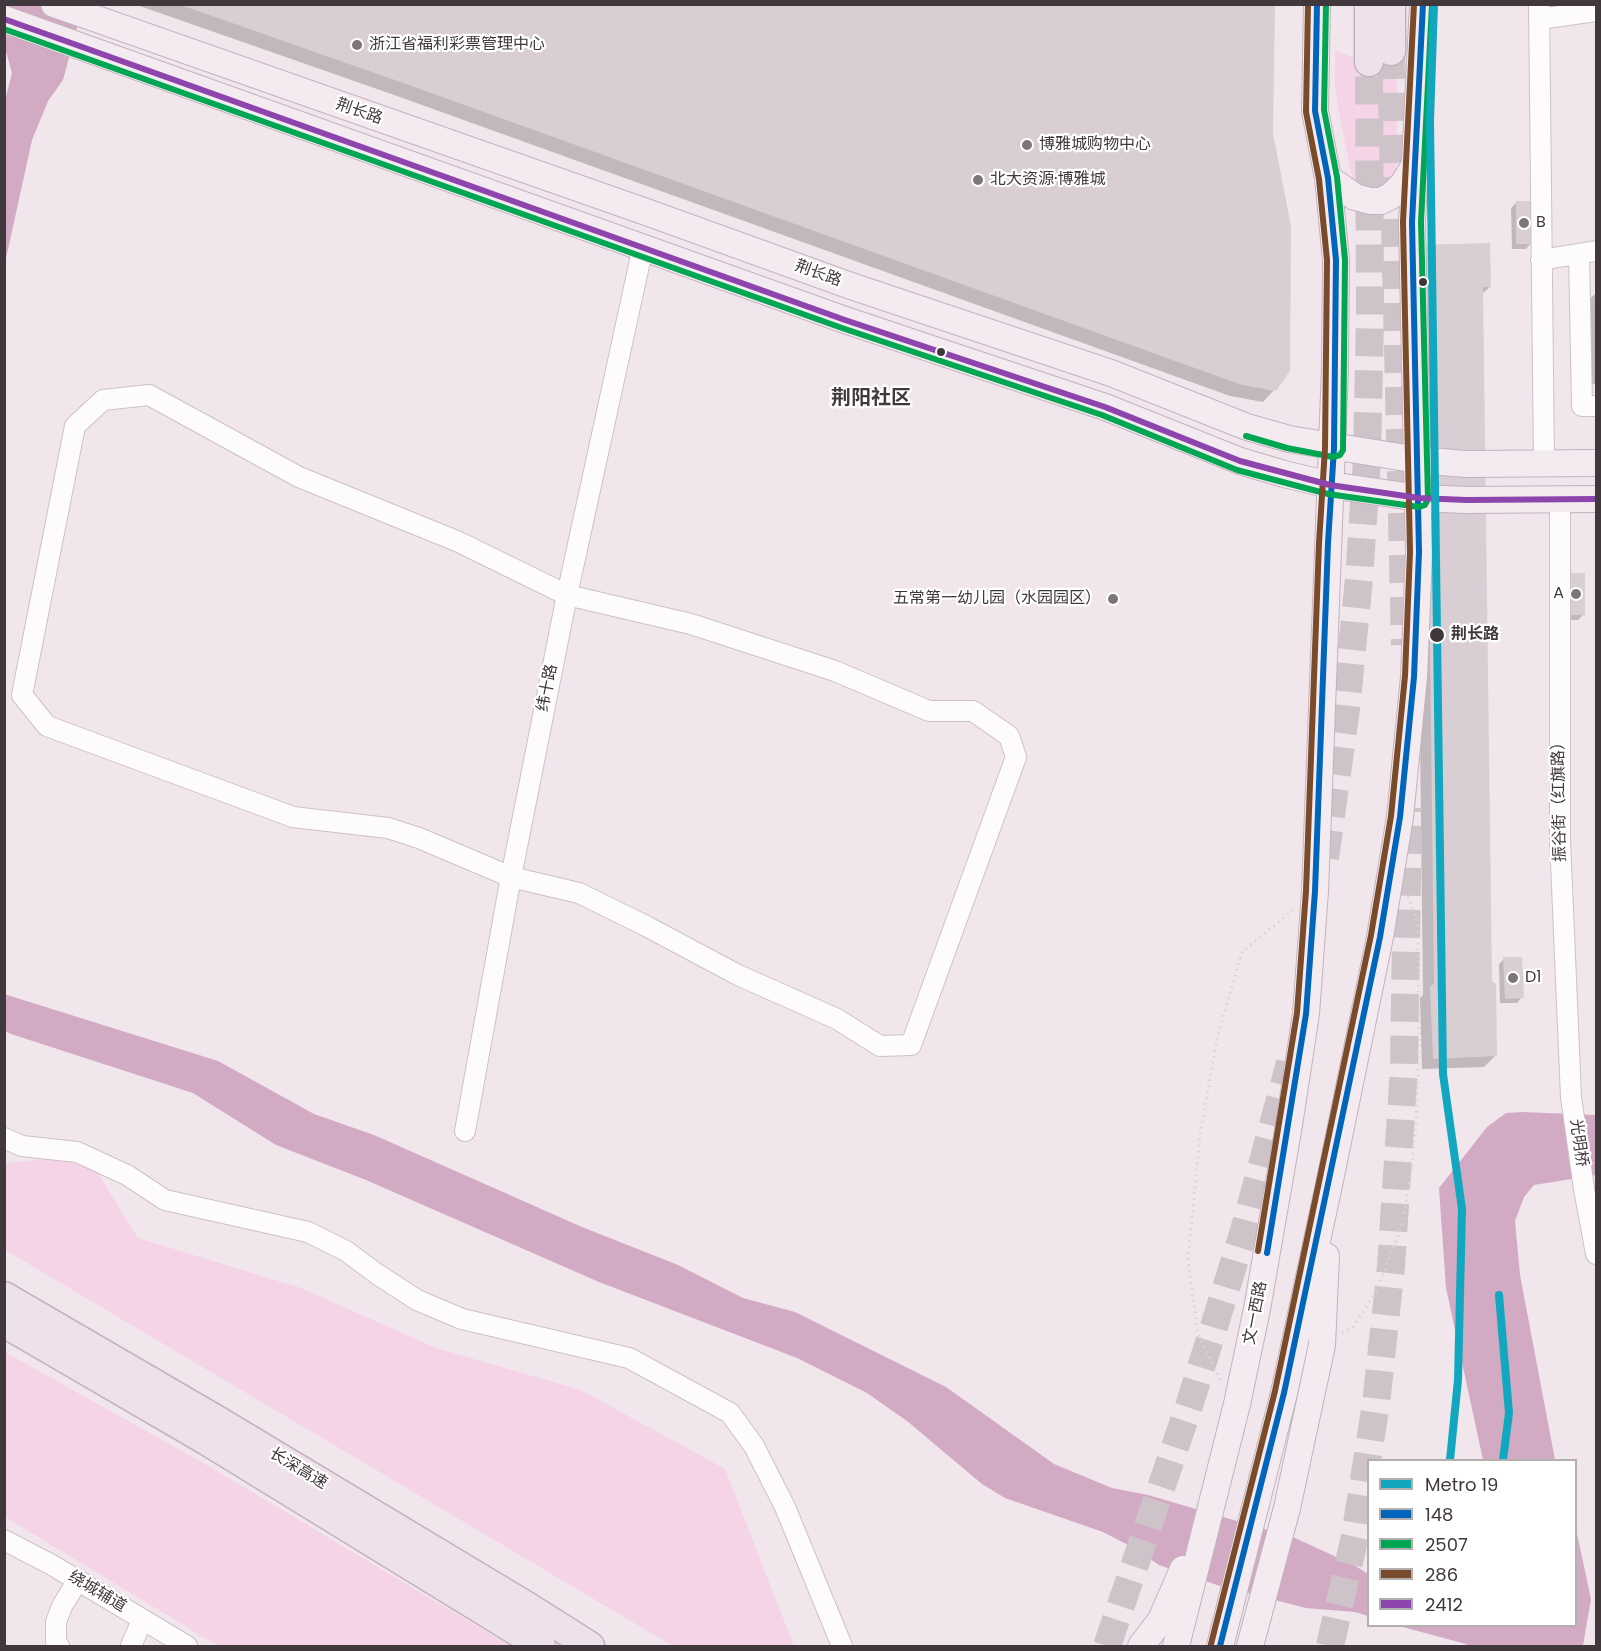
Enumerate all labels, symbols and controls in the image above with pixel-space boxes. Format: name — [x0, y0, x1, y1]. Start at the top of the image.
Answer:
place label: 浙江省福利彩票管理中心 — [369, 35, 545, 55]
marker: 浙江省福利彩票管理中心 — [350, 38, 364, 52]
street label: 荆长路 — [333, 95, 385, 129]
place label: 博雅城购物中心 — [1039, 135, 1151, 155]
marker: 博雅城购物中心 — [1020, 138, 1034, 152]
place label: 北大资源·博雅城 — [990, 170, 1105, 190]
marker: 北大资源·博雅城 — [971, 173, 985, 187]
place label: B — [1536, 213, 1546, 233]
marker: B — [1517, 216, 1531, 230]
street label: 荆长路 — [792, 257, 844, 291]
unlabelled marker — [1417, 276, 1429, 288]
unlabelled marker — [935, 346, 947, 358]
district label: 荆阳社区 — [831, 387, 911, 411]
place label: A — [1553, 584, 1564, 604]
marker: A — [1569, 587, 1583, 601]
place label: 五常第一幼儿园（水园园区） — [893, 589, 1101, 609]
marker: 五常第一幼儿园（水园园区） — [1106, 592, 1120, 606]
place label: 荆长路 — [1451, 625, 1499, 645]
marker: 荆长路 — [1428, 626, 1446, 644]
street label: 纬十路 — [534, 663, 562, 713]
street label: 振谷街（红旗路） — [1549, 734, 1571, 862]
place label: D1 — [1525, 968, 1541, 988]
marker: D1 — [1506, 971, 1520, 985]
street label: 光明桥 — [1565, 1118, 1591, 1168]
street label: 文一西路 — [1240, 1280, 1272, 1346]
street label: 长深高速 — [266, 1444, 330, 1494]
legend — [1367, 1459, 1577, 1627]
text: Metro 19 — [1425, 1472, 1498, 1497]
text: 148 — [1425, 1502, 1453, 1527]
text: 2507 — [1425, 1532, 1468, 1557]
text: 286 — [1425, 1562, 1458, 1587]
street label: 绕城辅道 — [65, 1567, 129, 1617]
text: 2412 — [1425, 1592, 1463, 1617]

